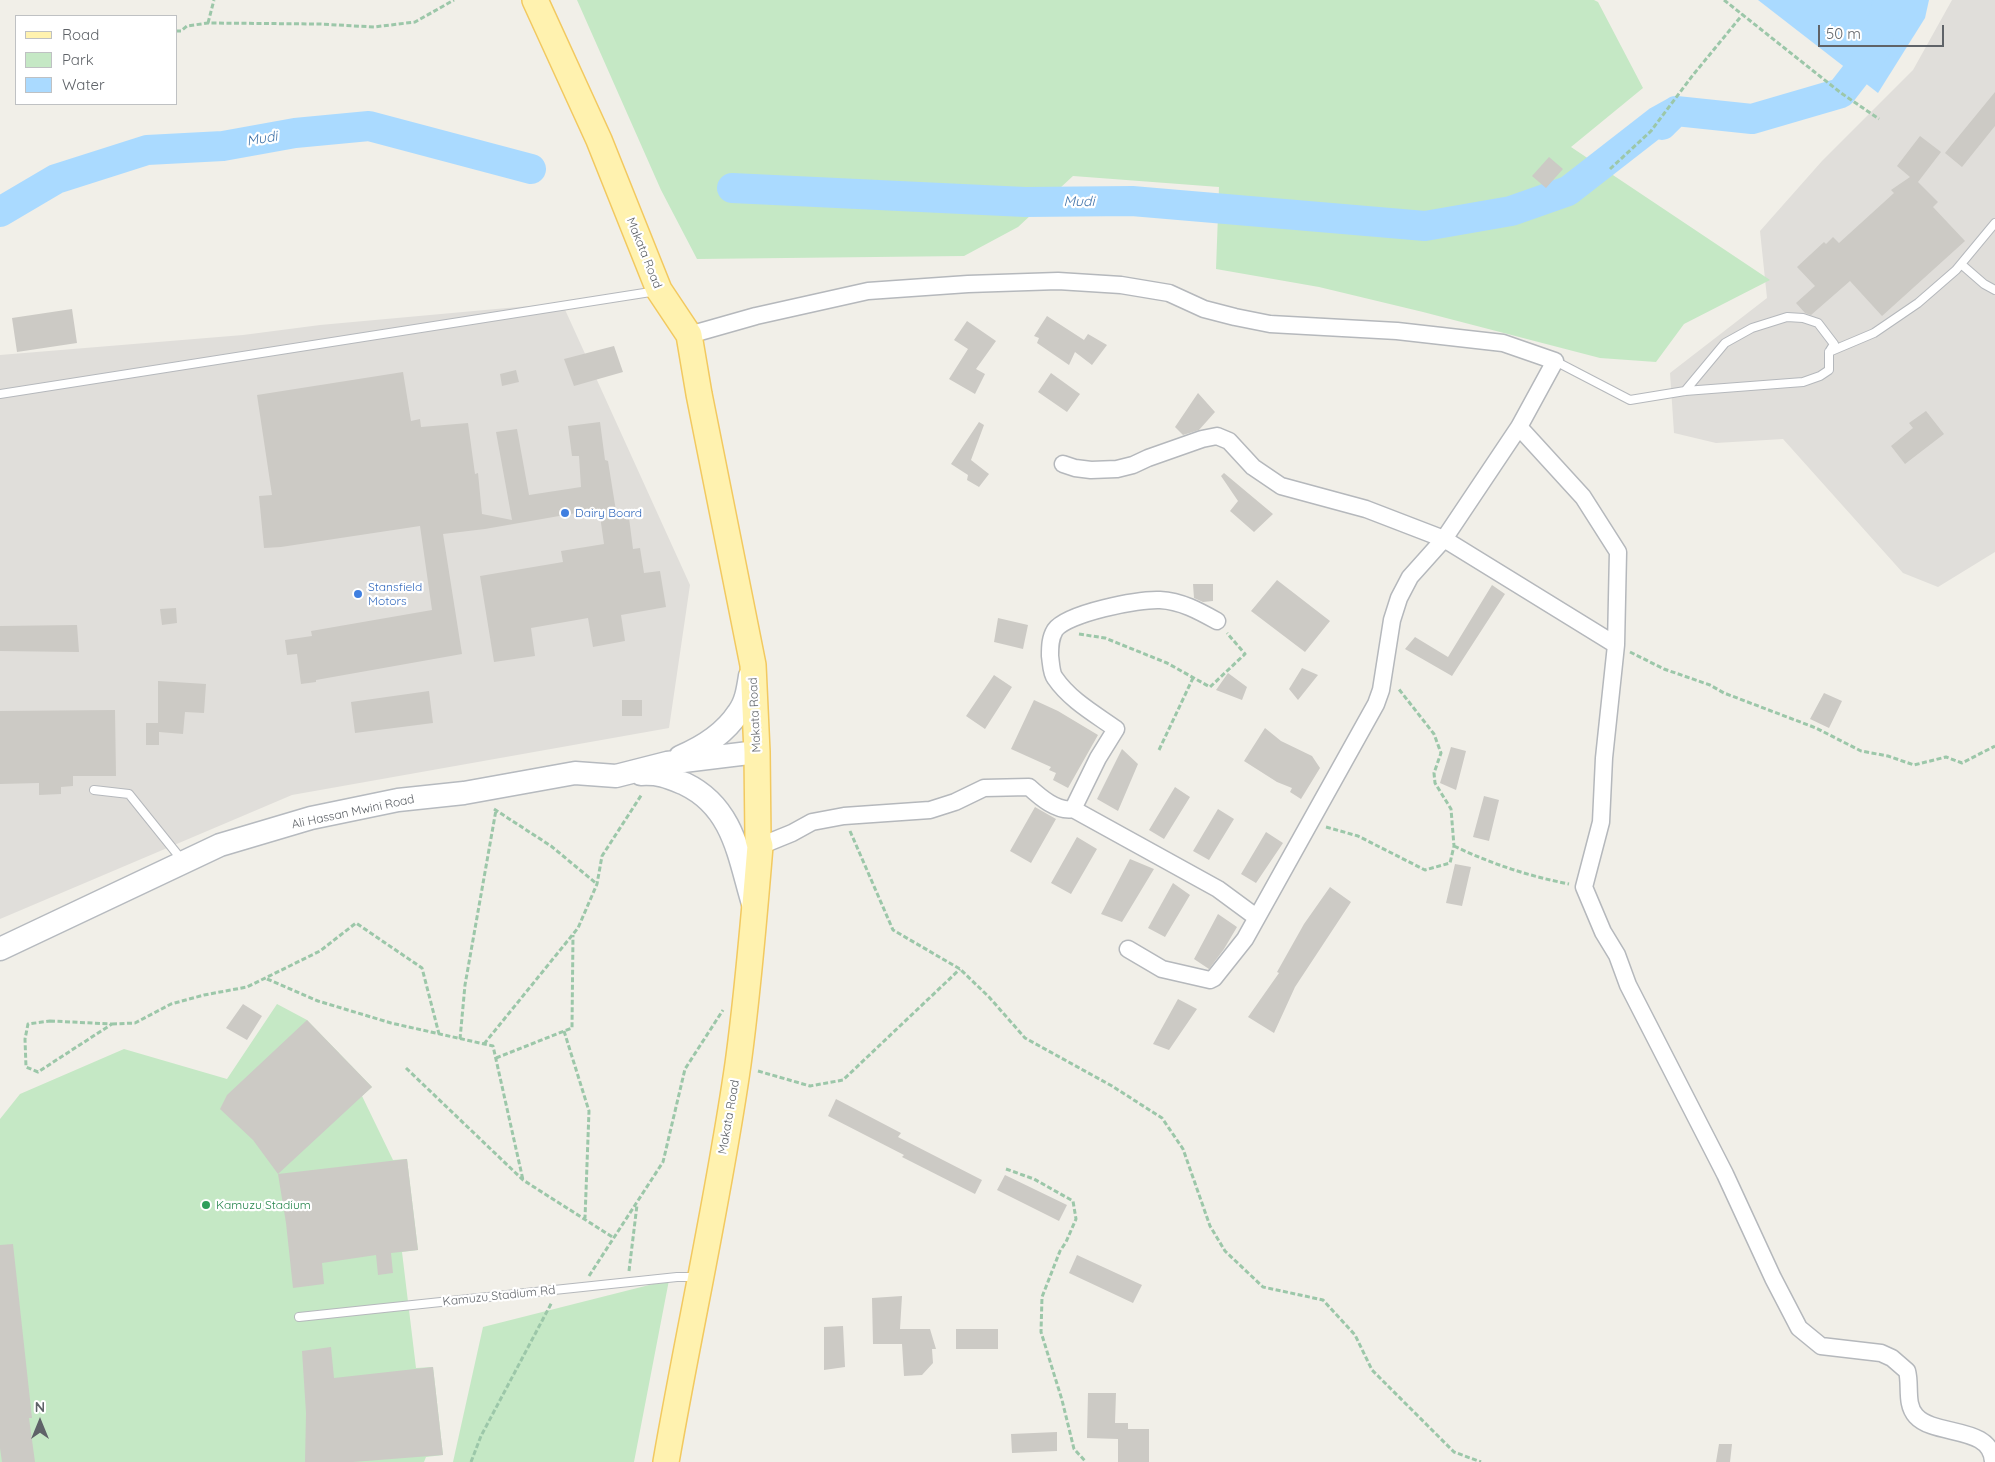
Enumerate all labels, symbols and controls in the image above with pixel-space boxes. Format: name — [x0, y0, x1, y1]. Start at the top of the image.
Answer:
legend — [15, 15, 178, 105]
scale bar — [1820, 15, 1946, 47]
text: 50 m — [1826, 24, 1861, 43]
text: Road — [62, 25, 99, 44]
text: Park — [62, 50, 94, 69]
text: Water — [62, 75, 105, 94]
water label: Mudi — [245, 128, 279, 150]
water label: Mudi — [1063, 194, 1095, 210]
street label: Makata Road — [623, 215, 665, 291]
place label: Dairy Board — [575, 506, 642, 520]
marker: Dairy Board — [559, 507, 571, 519]
place label: Stansfield Motors — [368, 580, 422, 608]
marker: Stansfield Motors — [352, 588, 364, 600]
street label: Makata Road — [746, 677, 764, 753]
street label: Ali Hassan Mwini Road — [290, 792, 416, 832]
street label: Makata Road — [715, 1079, 743, 1155]
place label: Kamuzu Stadium — [216, 1198, 311, 1212]
marker: Kamuzu Stadium — [200, 1199, 212, 1211]
street label: Kamuzu Stadium Rd — [442, 1283, 556, 1309]
north arrow — [15, 1397, 65, 1447]
text: N — [35, 1398, 45, 1416]

